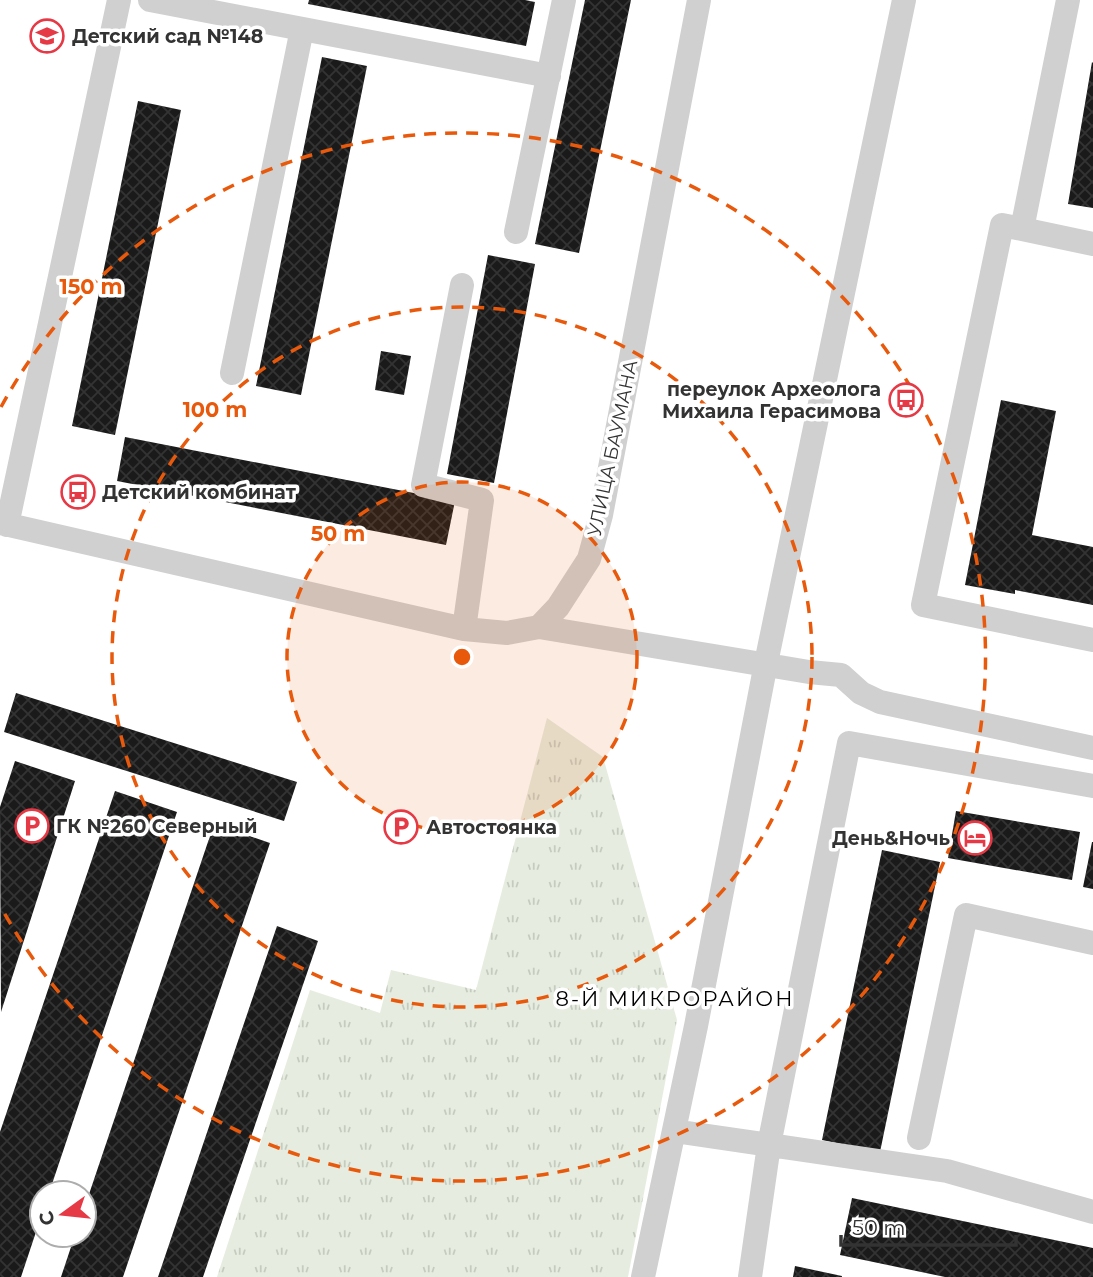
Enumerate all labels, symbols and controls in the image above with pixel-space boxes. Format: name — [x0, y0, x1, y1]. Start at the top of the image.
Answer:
school or university icon: Детский сад №148 — [28, 17, 66, 55]
place label: Детский сад №148 — [72, 25, 263, 48]
text: 150 m — [60, 274, 122, 299]
street label: УЛИЦА БАУМАНА — [583, 358, 642, 539]
place label: переулок Археолога Михаила Герасимова — [662, 378, 881, 423]
bus stop icon: переулок Археолога Михаила Герасимова — [887, 381, 925, 419]
text: 100 m — [183, 397, 247, 422]
bus stop icon: Детский комбинат — [59, 473, 97, 511]
place label: Детский комбинат — [102, 481, 297, 504]
text: 50 m — [311, 521, 365, 546]
centre of rings — [450, 645, 474, 669]
parking icon: ГК №260 Северный — [13, 807, 51, 845]
parking icon: Автостоянка — [382, 808, 420, 846]
place label: ГК №260 Северный — [56, 815, 258, 838]
place label: Автостоянка — [426, 816, 557, 839]
hotel icon: День&Ночь — [956, 819, 994, 857]
place label: День&Ночь — [832, 827, 950, 850]
district label: 8-Й МИКРОРАЙОН — [556, 986, 794, 1011]
north arrow — [28, 1179, 98, 1249]
scale bar — [841, 1204, 1016, 1248]
text: С — [34, 1208, 60, 1228]
text: 50 m — [852, 1215, 906, 1240]

